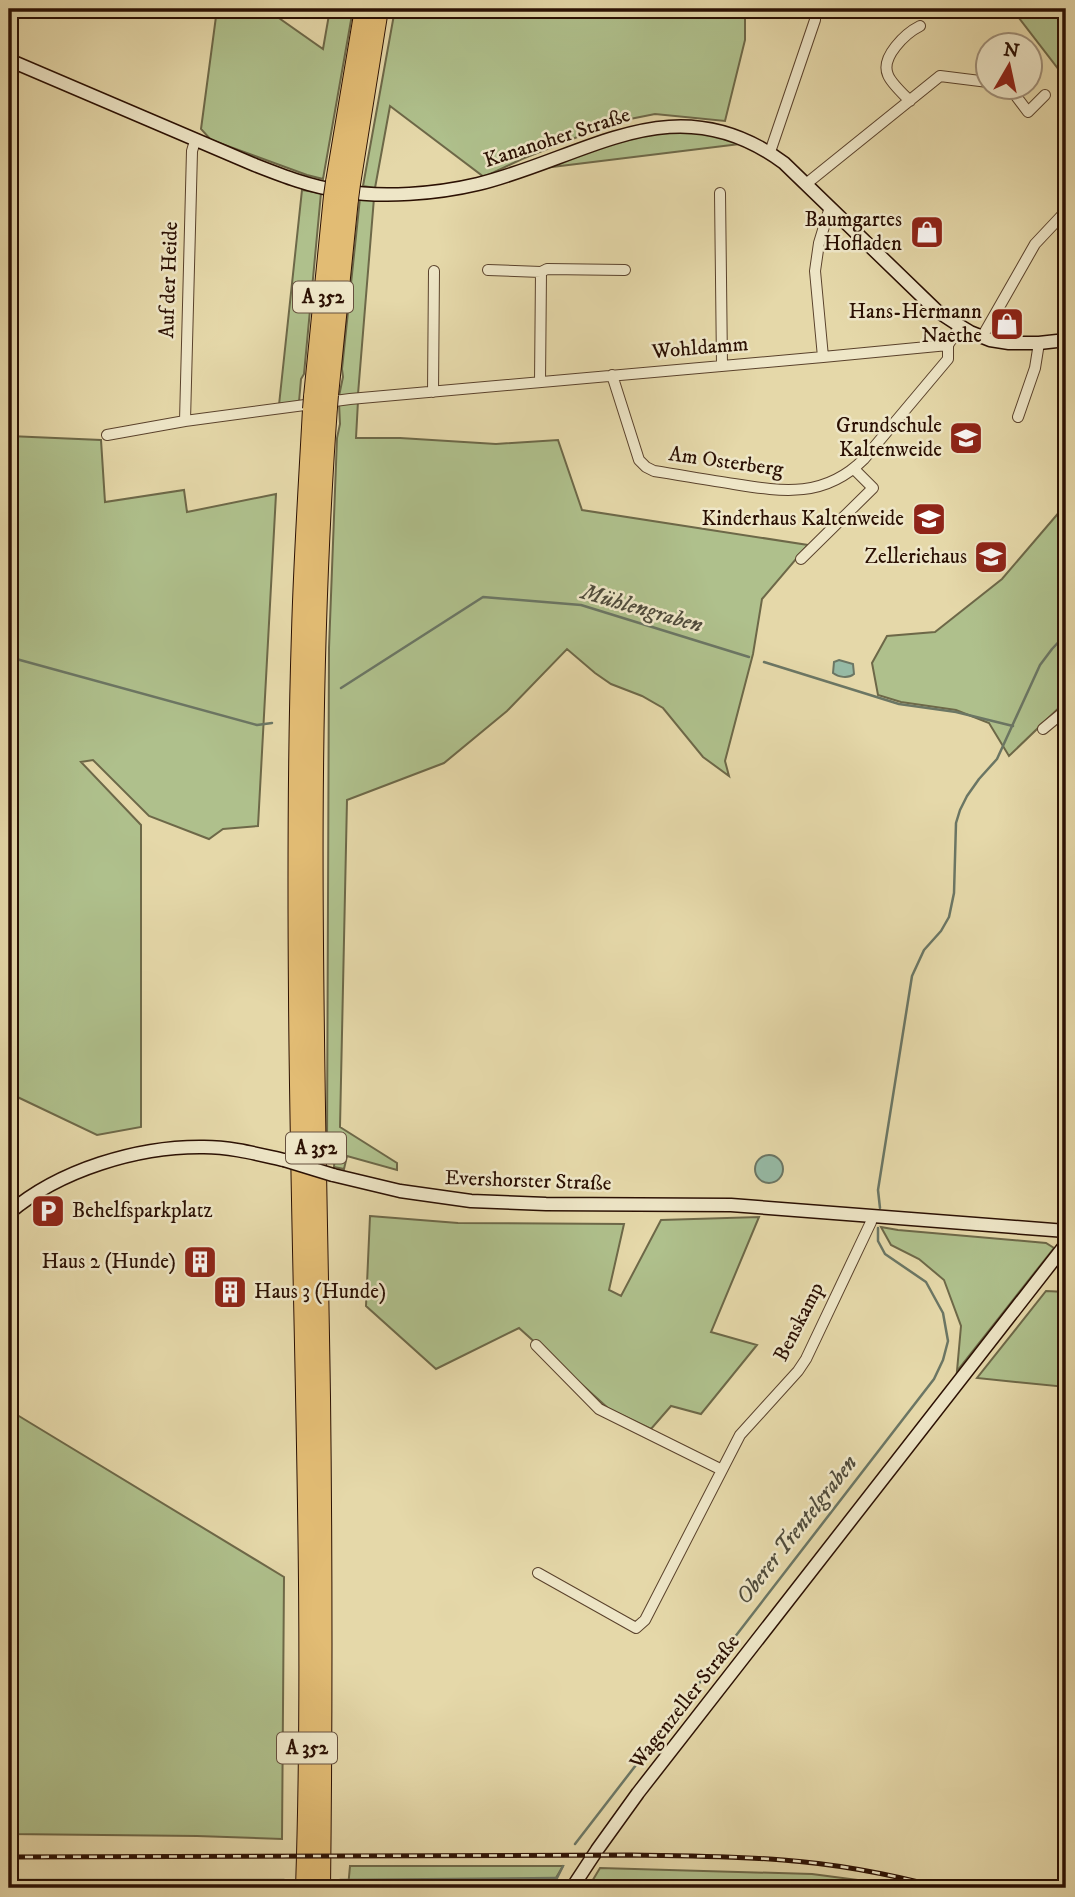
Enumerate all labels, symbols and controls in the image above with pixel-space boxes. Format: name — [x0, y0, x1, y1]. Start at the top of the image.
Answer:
north arrow — [974, 32, 1044, 102]
text: N — [1002, 38, 1021, 63]
street label: Kananoher Straße — [481, 102, 634, 174]
place label: Baumgartes Hofladen — [804, 207, 902, 257]
shop icon: Baumgartes Hofladen — [908, 213, 946, 251]
street label: Auf der Heide — [154, 221, 184, 339]
road number: A 352 — [293, 282, 353, 312]
place label: Hans-Hermann Naethe — [848, 299, 982, 349]
shop icon: Hans-Hermann Naethe — [988, 305, 1026, 343]
street label: Wohldamm — [650, 331, 749, 365]
place label: Grundschule Kaltenweide — [836, 413, 942, 463]
school or university icon: Grundschule Kaltenweide — [947, 419, 985, 457]
street label: Am Osterberg — [667, 441, 786, 483]
school or university icon: Kinderhaus Kaltenweide — [910, 500, 948, 538]
place label: Kinderhaus Kaltenweide — [702, 506, 904, 532]
school or university icon: Zelleriehaus — [972, 538, 1010, 576]
place label: Zelleriehaus — [865, 544, 967, 570]
water label: Mühlengraben — [576, 577, 706, 640]
road number: A 352 — [286, 1132, 346, 1164]
street label: Evershorster Straße — [444, 1165, 612, 1197]
parking icon: Behelfsparkplatz — [29, 1192, 67, 1230]
place label: Behelfsparkplatz — [72, 1198, 213, 1224]
building icon: Haus 2 (Hunde) — [181, 1243, 219, 1281]
place label: Haus 2 (Hunde) — [41, 1249, 176, 1275]
building icon: Haus 3 (Hunde) — [211, 1273, 249, 1311]
street label: Benskamp — [768, 1278, 830, 1366]
place label: Haus 3 (Hunde) — [254, 1279, 386, 1305]
water label: Oberer Trentelgraben — [730, 1449, 864, 1610]
street label: Wagenzeller Straße — [624, 1629, 746, 1775]
road number: A 352 — [277, 1732, 337, 1764]

